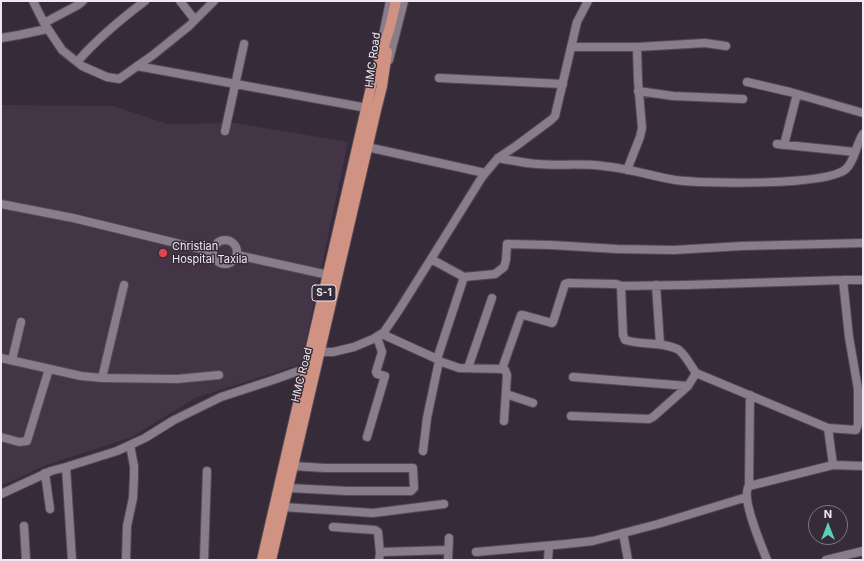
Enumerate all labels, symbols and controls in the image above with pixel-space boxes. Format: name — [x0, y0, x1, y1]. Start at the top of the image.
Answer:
street label: HMC Road — [363, 31, 383, 89]
place label: Christian Hospital Taxila — [172, 240, 248, 266]
marker: Christian Hospital Taxila — [157, 247, 169, 259]
road number: S-1 — [312, 285, 336, 301]
street label: HMC Road — [289, 346, 315, 404]
north arrow — [808, 505, 848, 545]
text: N — [824, 507, 832, 521]

